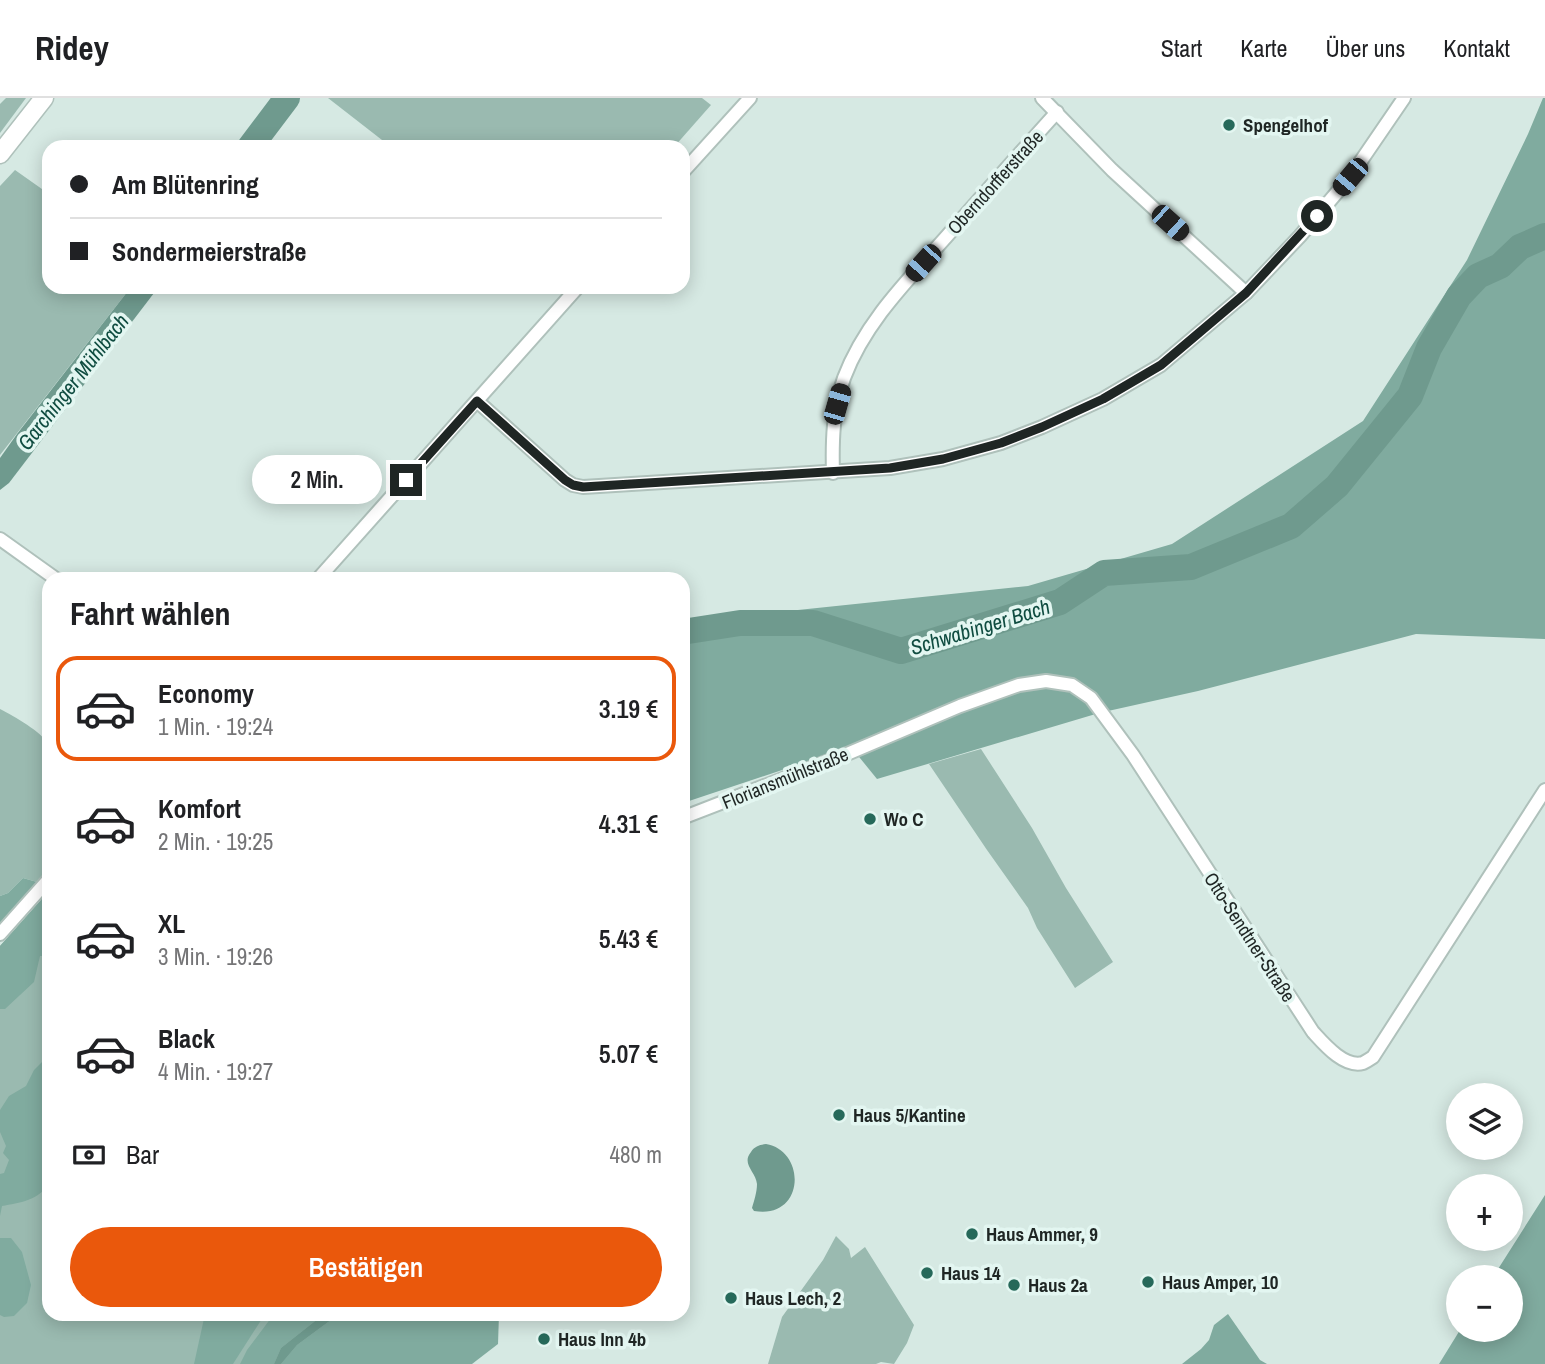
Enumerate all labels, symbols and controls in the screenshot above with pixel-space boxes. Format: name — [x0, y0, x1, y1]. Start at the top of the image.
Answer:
text: Ridey — [35, 26, 109, 70]
text: Start — [1161, 32, 1202, 64]
text: Karte — [1240, 32, 1287, 64]
text: Über uns — [1325, 32, 1405, 64]
text: Kontakt — [1443, 32, 1510, 64]
place label: Spengelhof — [1243, 112, 1329, 138]
marker: Spengelhof — [1221, 117, 1237, 133]
street label: Oberndorfferstraße — [941, 124, 1049, 240]
car — [1329, 154, 1372, 200]
text: Am Blütenring — [112, 167, 259, 202]
route start — [1301, 200, 1333, 232]
car — [1148, 201, 1193, 245]
text: Sondermeierstraße — [112, 234, 306, 269]
car — [902, 240, 945, 286]
water label: Garchinger Mühlbach — [11, 308, 135, 456]
car — [822, 381, 853, 427]
callout: 2 Min. — [252, 456, 382, 504]
text: 2 Min. — [290, 464, 344, 495]
route end — [390, 464, 422, 496]
text: Fahrt wählen — [70, 592, 231, 635]
water label: Schwabinger Bach — [907, 592, 1053, 662]
text: Economy — [158, 676, 254, 711]
icon: car — [74, 677, 137, 740]
text: 3.19 € — [599, 691, 658, 726]
text: 1 Min. · 19:24 — [158, 711, 273, 742]
street label: Floriansmühlstraße — [718, 741, 852, 815]
text: Komfort — [158, 791, 241, 826]
icon: car — [74, 792, 137, 855]
text: 4.31 € — [599, 806, 658, 841]
place label: Wo C — [884, 806, 924, 832]
marker: Wo C — [862, 811, 878, 827]
text: 2 Min. · 19:25 — [158, 826, 273, 857]
street label: Otto-Sendtner-Straße — [1198, 867, 1302, 1007]
text: XL — [158, 906, 185, 941]
icon: car — [74, 907, 137, 970]
text: 5.43 € — [599, 921, 658, 956]
text: 3 Min. · 19:26 — [158, 941, 273, 972]
text: Black — [158, 1021, 215, 1056]
icon: car — [74, 1022, 137, 1085]
text: 5.07 € — [599, 1036, 658, 1071]
text: 4 Min. · 19:27 — [158, 1056, 273, 1087]
map controls — [1446, 1083, 1523, 1342]
button: layers — [1446, 1083, 1523, 1160]
place label: Haus 5/Kantine — [853, 1102, 966, 1128]
marker: Haus 5/Kantine — [831, 1107, 847, 1123]
icon: cash — [70, 1136, 108, 1174]
text: Bar — [126, 1137, 159, 1172]
text: 480 m — [610, 1139, 662, 1170]
button: + — [1446, 1174, 1523, 1251]
place label: Haus Ammer, 9 — [986, 1221, 1098, 1247]
marker: Haus Ammer, 9 — [964, 1226, 980, 1242]
button: Bestätigen — [70, 1227, 662, 1307]
place label: Haus 14 — [941, 1260, 1001, 1286]
marker: Haus 14 — [919, 1265, 935, 1281]
button: − — [1446, 1265, 1523, 1342]
place label: Haus Amper, 10 — [1162, 1269, 1279, 1295]
place label: Haus 2a — [1028, 1272, 1088, 1298]
marker: Haus Amper, 10 — [1140, 1274, 1156, 1290]
marker: Haus 2a — [1006, 1277, 1022, 1293]
place label: Haus Lech, 2 — [745, 1285, 841, 1311]
marker: Haus Lech, 2 — [723, 1290, 739, 1306]
place label: Haus Inn 4b — [558, 1326, 646, 1352]
marker: Haus Inn 4b — [536, 1331, 552, 1347]

